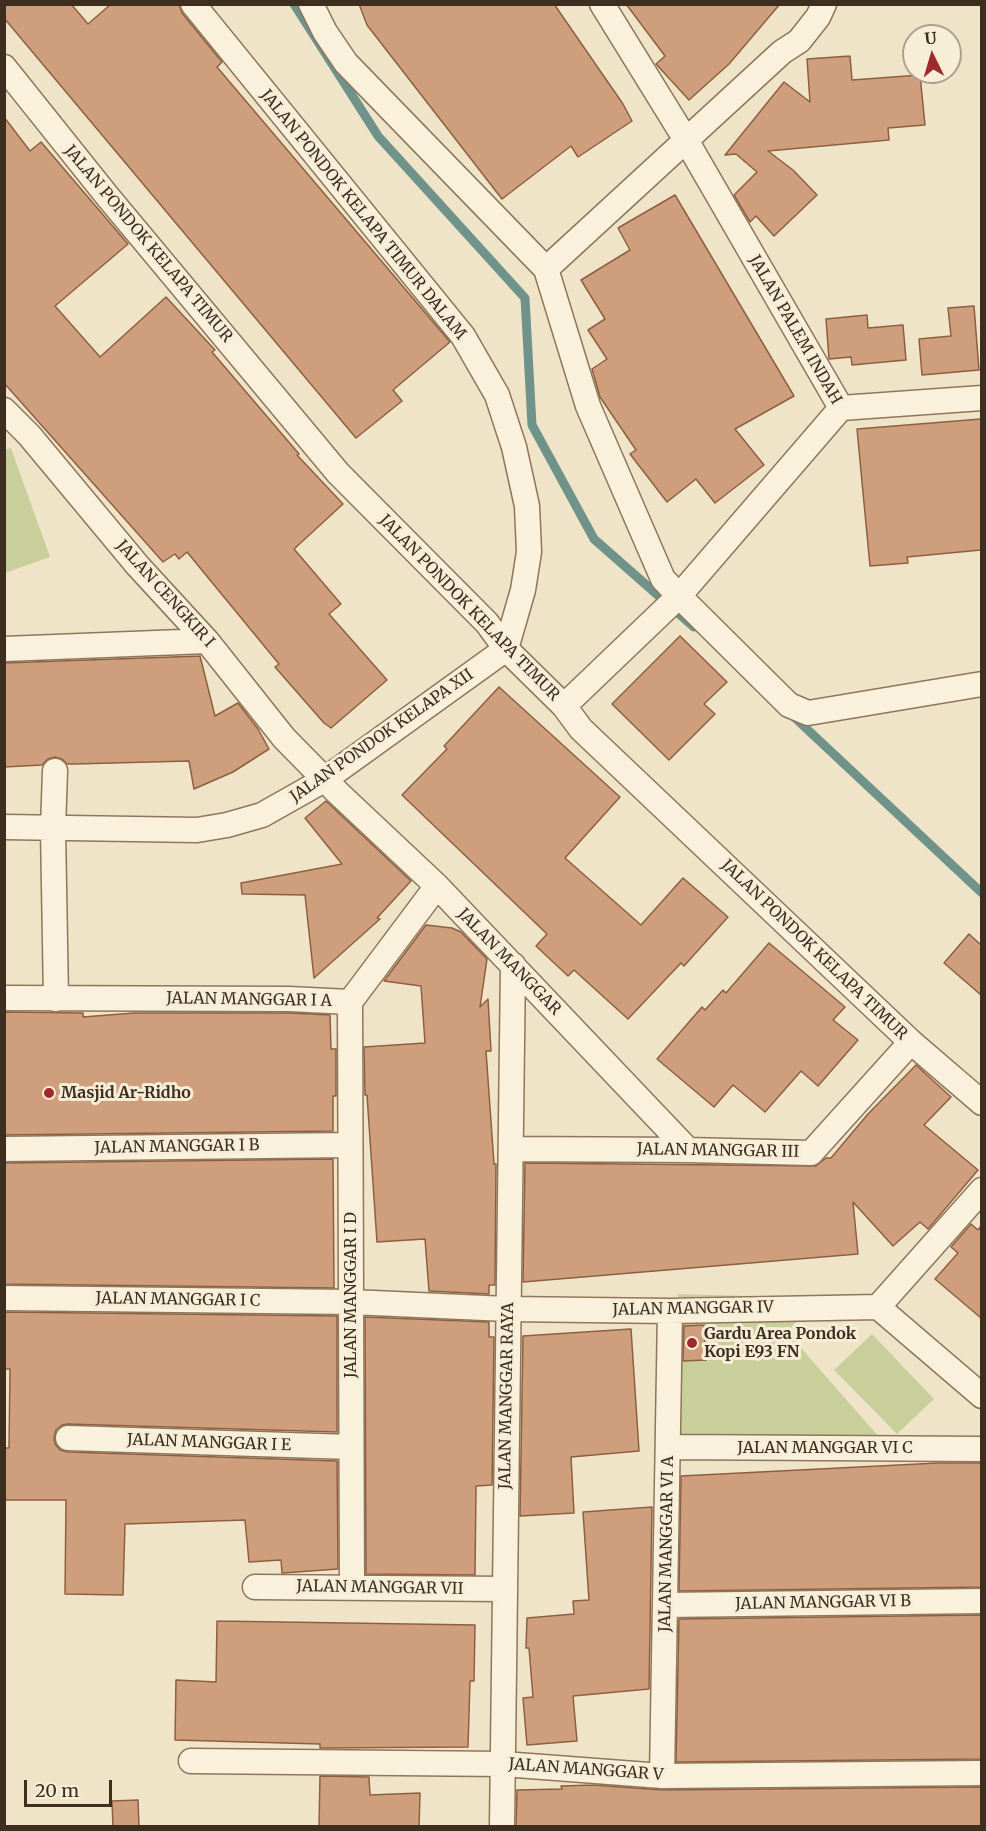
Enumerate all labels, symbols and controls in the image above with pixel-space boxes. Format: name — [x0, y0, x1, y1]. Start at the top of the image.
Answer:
north arrow — [902, 24, 962, 84]
text: U — [924, 28, 937, 49]
street label: JALAN PONDOK KELAPA TIMUR DALAM — [256, 86, 470, 344]
street label: JALAN PONDOK KELAPA TIMUR — [60, 142, 236, 346]
street label: JALAN PALEM INDAH — [744, 252, 846, 408]
street label: JALAN PONDOK KELAPA TIMUR — [375, 511, 563, 705]
street label: JALAN CENGKIR I — [112, 536, 218, 652]
street label: JALAN PONDOK KELAPA XII — [287, 665, 477, 807]
street label: JALAN PONDOK KELAPA TIMUR — [717, 856, 911, 1044]
street label: JALAN MANGGAR — [453, 905, 565, 1019]
street label: JALAN MANGGAR I A — [166, 989, 332, 1011]
place label: Masjid Ar-Ridho — [61, 1083, 191, 1103]
marker: Masjid Ar-Ridho — [42, 1086, 56, 1100]
street label: JALAN MANGGAR I B — [94, 1136, 260, 1158]
street label: JALAN MANGGAR III — [637, 1140, 799, 1162]
street label: JALAN MANGGAR I D — [341, 1212, 361, 1378]
street label: JALAN MANGGAR I C — [95, 1289, 261, 1311]
street label: JALAN MANGGAR IV — [612, 1298, 774, 1320]
street label: JALAN MANGGAR RAYA — [496, 1302, 518, 1490]
place label: Gardu Area Pondok Kopi E93 FN — [704, 1324, 856, 1362]
marker: Gardu Area Pondok Kopi E93 FN — [685, 1336, 699, 1350]
street label: JALAN MANGGAR I E — [127, 1431, 291, 1455]
street label: JALAN MANGGAR VI C — [737, 1438, 913, 1458]
street label: JALAN MANGGAR VI A — [656, 1456, 678, 1632]
street label: JALAN MANGGAR VII — [296, 1577, 464, 1599]
street label: JALAN MANGGAR VI B — [735, 1592, 911, 1614]
street label: JALAN MANGGAR V — [508, 1755, 664, 1785]
scale bar — [27, 1768, 116, 1806]
text: 20 m — [35, 1779, 79, 1802]

